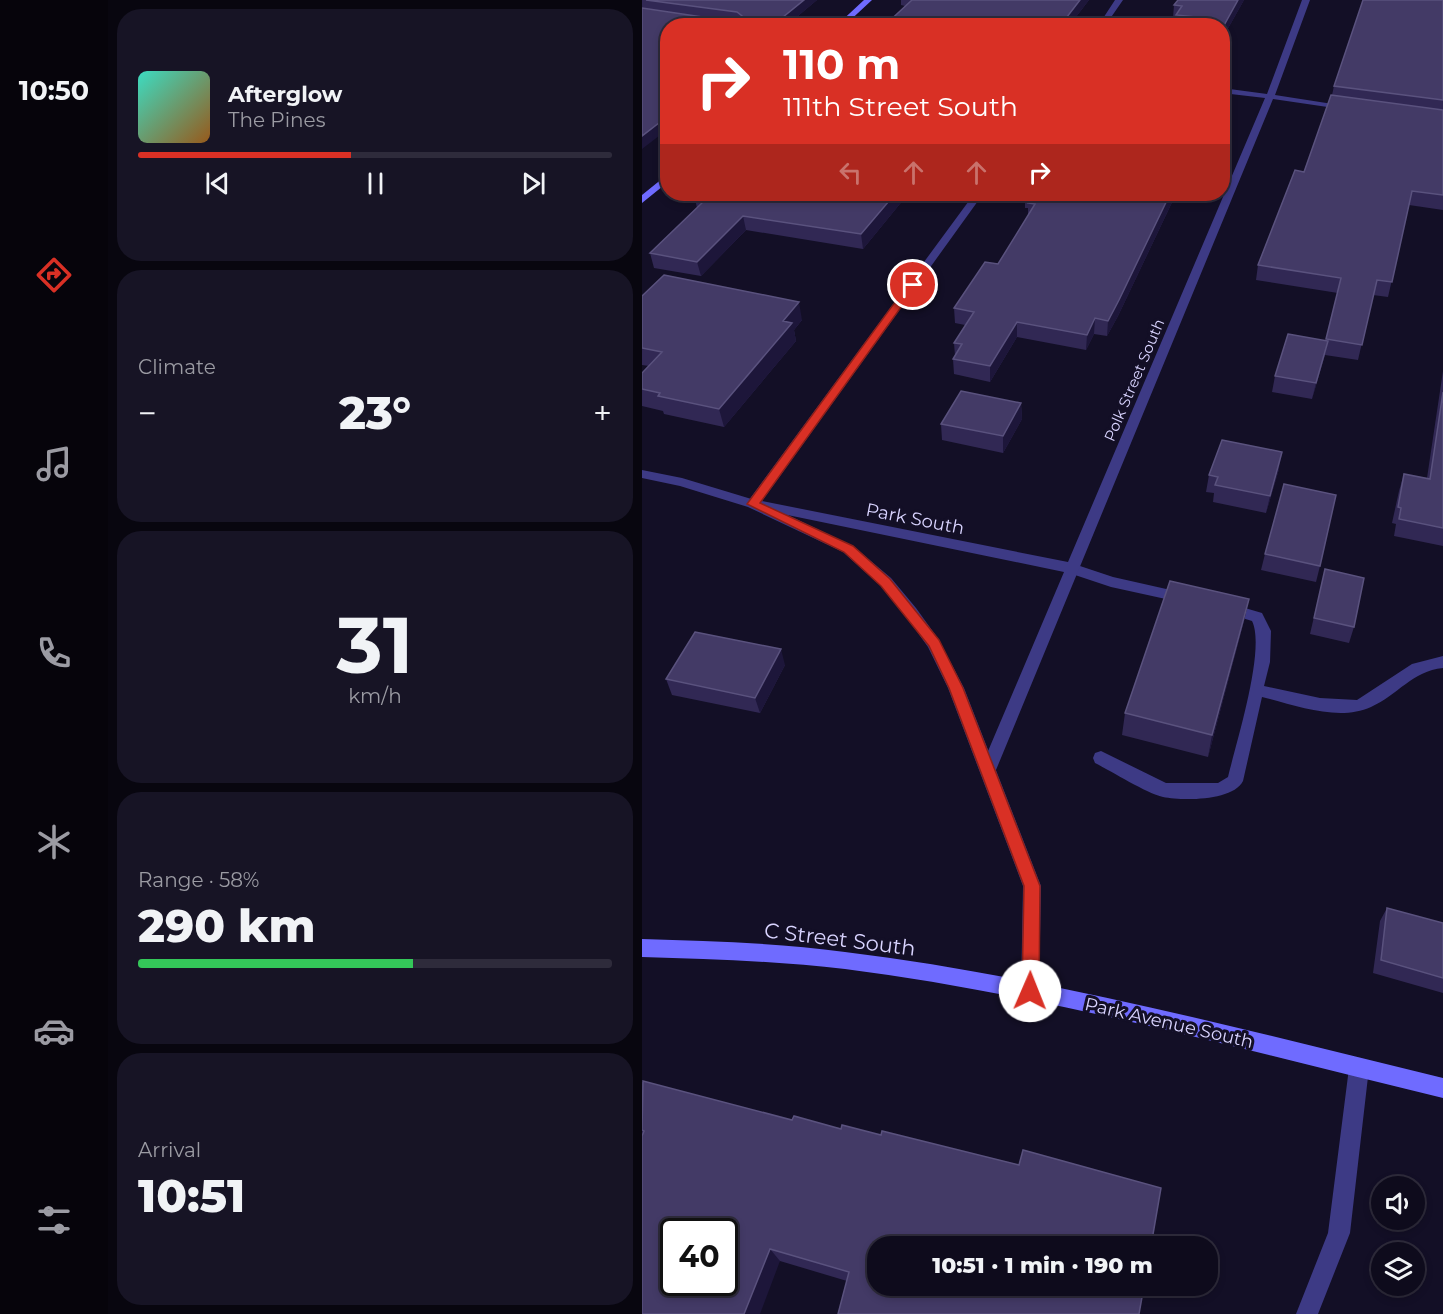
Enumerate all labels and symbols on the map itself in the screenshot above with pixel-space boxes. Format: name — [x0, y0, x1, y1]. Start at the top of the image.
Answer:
pin — [887, 259, 938, 310]
street label: Polk Street South — [1100, 316, 1168, 444]
street label: Park South — [864, 499, 966, 539]
street label: C Street South — [763, 917, 917, 961]
position arrow — [998, 959, 1062, 1023]
street label: Park Avenue South — [1083, 993, 1255, 1053]
speed limit sign: 40 — [660, 1218, 738, 1296]

